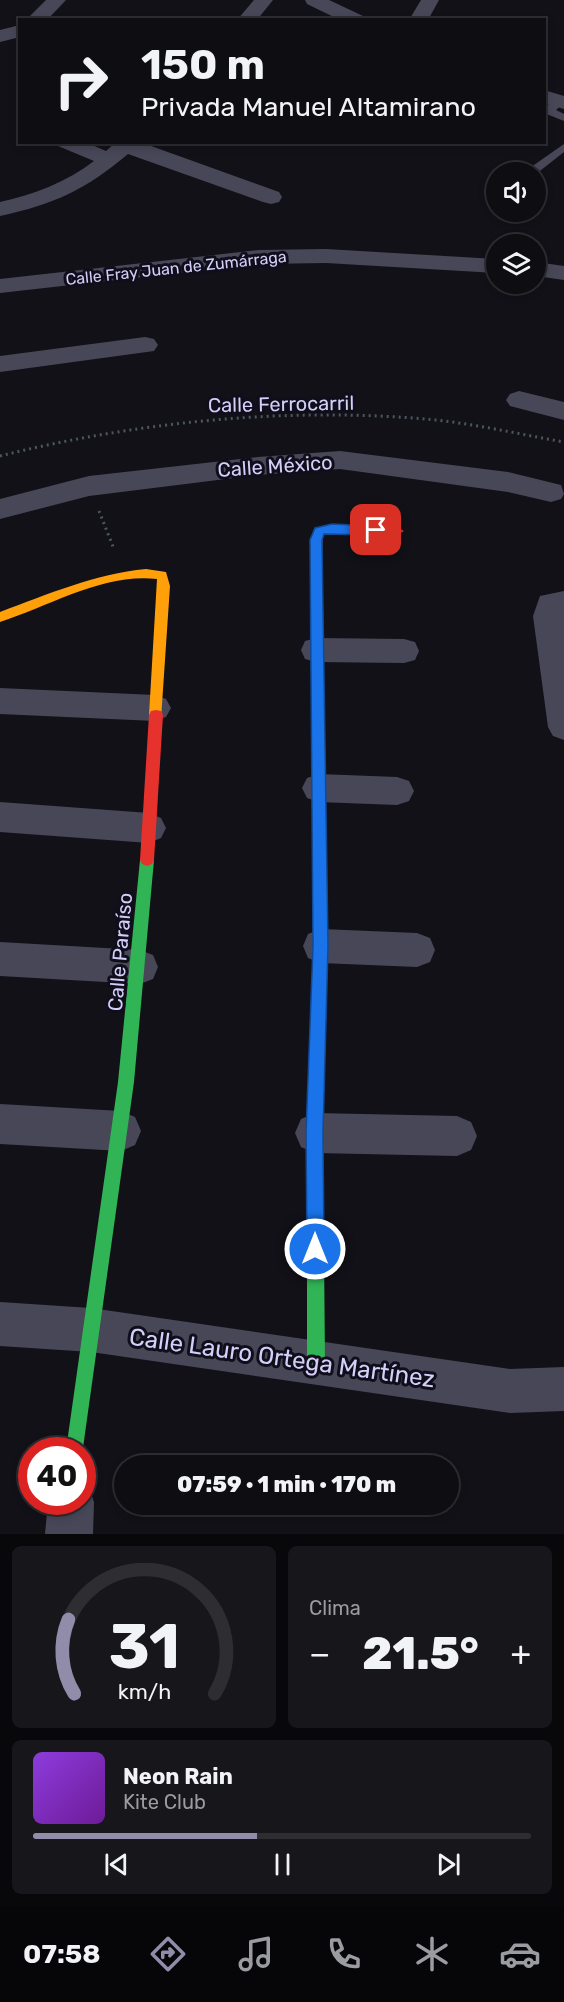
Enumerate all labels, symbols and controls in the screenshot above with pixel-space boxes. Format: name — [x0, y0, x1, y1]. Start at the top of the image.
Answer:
text: 150 m — [141, 40, 265, 90]
icon: right — [42, 42, 120, 120]
text: Privada Manuel Altamirano — [141, 91, 476, 123]
map controls — [486, 162, 546, 294]
button: sound — [486, 162, 546, 222]
button: layers — [486, 234, 546, 294]
street label: Calle Fray Juan de Zumárraga — [65, 247, 287, 289]
street label: Calle Ferrocarril — [208, 391, 354, 417]
street label: Calle México — [217, 450, 333, 482]
pin — [350, 504, 401, 555]
icon: arrive — [359, 513, 392, 546]
street label: Calle Paraíso — [103, 892, 137, 1012]
position arrow — [283, 1217, 347, 1281]
street label: Calle Lauro Ortega Martínez — [127, 1323, 437, 1393]
speed limit sign: 40 — [18, 1437, 96, 1515]
text: 07:59 · 1 min · 170 m — [177, 1471, 396, 1498]
text: Clima — [309, 1596, 361, 1620]
text: 31 — [108, 1610, 180, 1684]
text: 21.5° — [362, 1627, 479, 1680]
text: − — [309, 1634, 330, 1673]
text: + — [510, 1634, 531, 1673]
text: km/h — [117, 1679, 171, 1704]
text: Neon Rain — [123, 1763, 233, 1790]
text: Kite Club — [123, 1790, 206, 1814]
icon: previous — [100, 1848, 133, 1881]
icon: pause — [266, 1848, 299, 1881]
icon: next — [432, 1848, 465, 1881]
icon: directions — [147, 1933, 189, 1975]
icon: music — [235, 1933, 277, 1975]
icon: phone — [323, 1933, 365, 1975]
icon: climate — [411, 1933, 453, 1975]
icon: car — [499, 1933, 541, 1975]
text: 07:58 — [23, 1938, 100, 1970]

